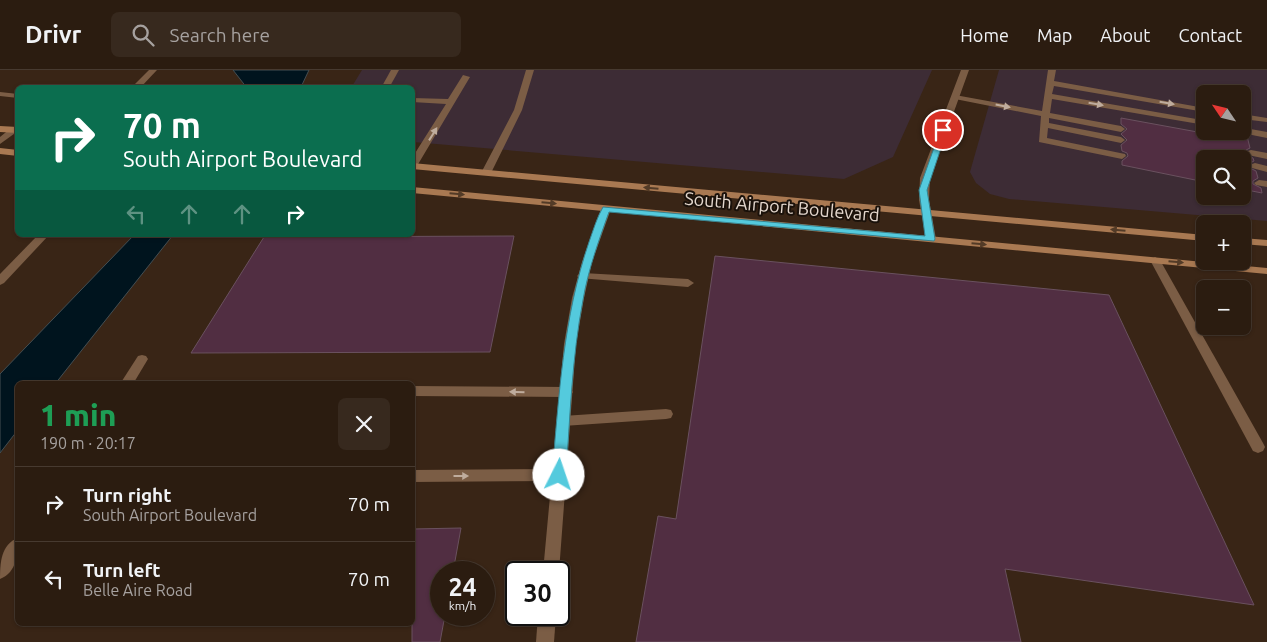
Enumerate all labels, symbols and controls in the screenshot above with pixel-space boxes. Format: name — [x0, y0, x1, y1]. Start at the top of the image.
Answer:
search box — [111, 12, 461, 57]
text: Drivr — [25, 21, 81, 48]
icon: search — [129, 21, 157, 49]
text: Search here — [169, 24, 270, 46]
text: Home — [960, 25, 1009, 45]
text: Map — [1037, 25, 1072, 45]
text: About — [1100, 25, 1150, 45]
text: Contact — [1178, 25, 1242, 45]
north arrow — [1196, 85, 1251, 140]
map controls — [1196, 85, 1251, 335]
one-way arrow — [1160, 100, 1176, 108]
one-way arrow — [1089, 101, 1105, 109]
one-way arrow — [995, 103, 1011, 111]
icon: right — [40, 105, 105, 170]
text: 70 m — [123, 105, 201, 145]
pin — [922, 109, 964, 151]
icon: arrive — [929, 116, 957, 144]
one-way arrow — [428, 128, 437, 141]
text: South Airport Boulevard — [123, 146, 362, 171]
button: search — [1196, 150, 1251, 205]
one-way arrow — [643, 183, 659, 191]
street label: South Airport Boulevard — [684, 188, 881, 225]
one-way arrow — [449, 191, 465, 199]
one-way arrow — [542, 199, 558, 207]
icon: left — [122, 200, 150, 228]
icon: ahead — [175, 200, 203, 228]
icon: ahead — [228, 200, 256, 228]
icon: right — [281, 200, 309, 228]
button: + — [1196, 215, 1251, 270]
one-way arrow — [1110, 225, 1126, 233]
one-way arrow — [971, 240, 987, 248]
one-way arrow — [1168, 258, 1184, 266]
button: − — [1196, 280, 1251, 335]
one-way arrow — [509, 388, 525, 396]
text: 1 min — [40, 398, 116, 432]
button: close — [338, 398, 390, 450]
text: 190 m · 20:17 — [40, 434, 136, 452]
position arrow — [532, 448, 584, 500]
one-way arrow — [453, 472, 469, 480]
text: Turn right — [83, 484, 171, 506]
icon: right — [40, 490, 68, 518]
text: 70 m — [348, 493, 390, 515]
text: South Airport Boulevard — [83, 506, 257, 524]
text: Turn left — [83, 559, 161, 581]
speed limit sign: 30 — [505, 561, 570, 626]
icon: left — [40, 565, 68, 593]
text: 70 m — [348, 568, 390, 590]
text: 24 — [448, 573, 477, 601]
text: Belle Aire Road — [83, 581, 193, 599]
text: km/h — [449, 599, 476, 612]

